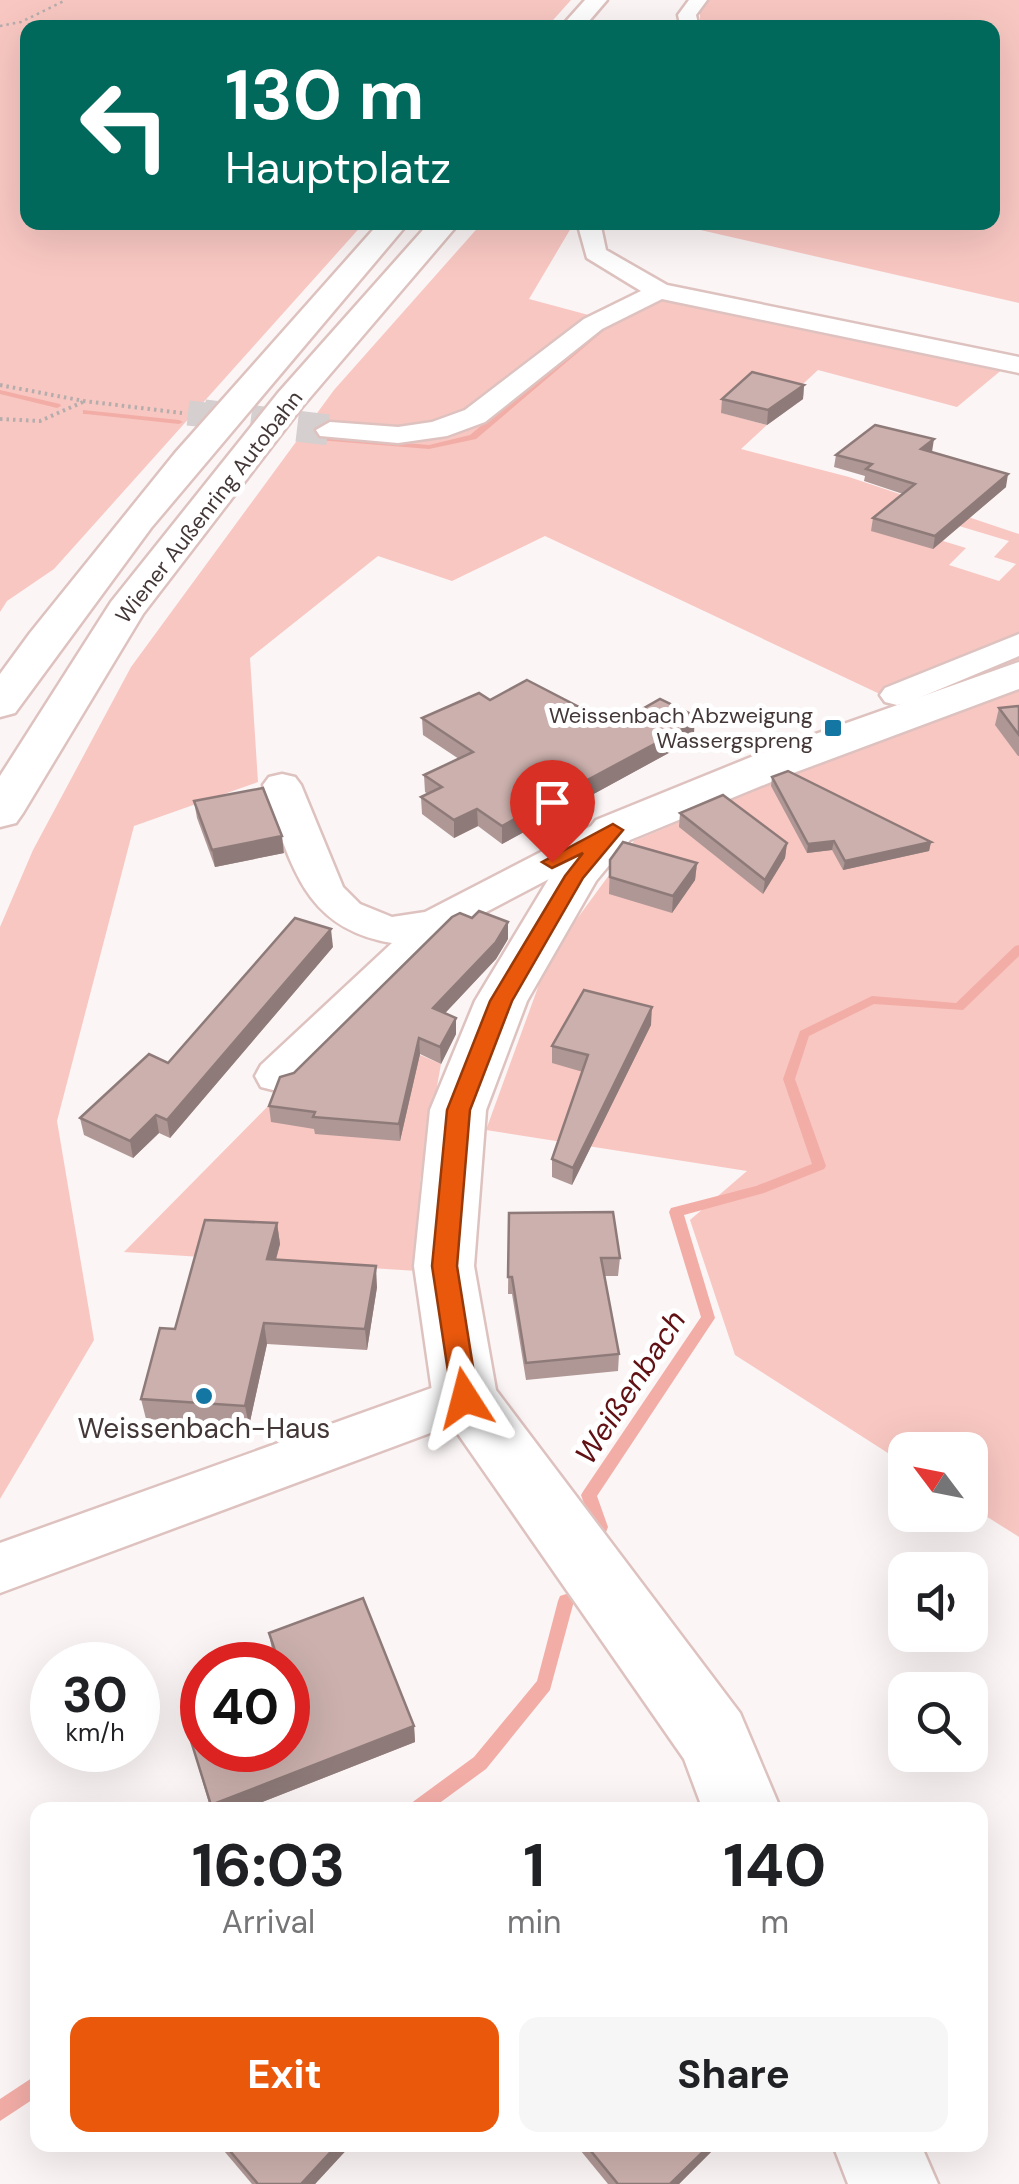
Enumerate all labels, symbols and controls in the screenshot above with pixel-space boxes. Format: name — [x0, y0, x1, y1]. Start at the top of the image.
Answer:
text: 130 m — [225, 50, 424, 141]
icon: left — [60, 60, 190, 190]
text: Hauptplatz — [225, 138, 451, 197]
street label: Wiener Außenring Autobahn — [109, 385, 309, 629]
place label: Weissenbach Abzweigung Wassergspreng — [549, 701, 813, 755]
marker: Weissenbach Abzweigung Wassergspreng — [822, 717, 844, 739]
pin — [510, 760, 595, 863]
icon: arrive — [525, 775, 580, 830]
water label: Weißenbach — [566, 1303, 694, 1471]
position arrow — [413, 1346, 517, 1450]
marker: Weissenbach-Haus — [193, 1385, 215, 1407]
place label: Weissenbach-Haus — [78, 1410, 330, 1447]
north arrow — [888, 1432, 988, 1532]
map controls — [888, 1432, 988, 1772]
button: sound — [888, 1552, 988, 1652]
speed limit sign: 40 — [180, 1642, 310, 1772]
text: 30 — [62, 1662, 128, 1728]
button: search — [888, 1672, 988, 1772]
text: km/h — [65, 1716, 125, 1749]
text: 16:03 — [192, 1826, 345, 1905]
text: 1 — [523, 1826, 545, 1905]
text: 140 — [723, 1826, 826, 1905]
text: Arrival — [222, 1901, 315, 1943]
text: min — [507, 1901, 561, 1943]
text: m — [760, 1901, 789, 1943]
button: Exit — [70, 2017, 499, 2132]
button: Share — [519, 2017, 948, 2132]

